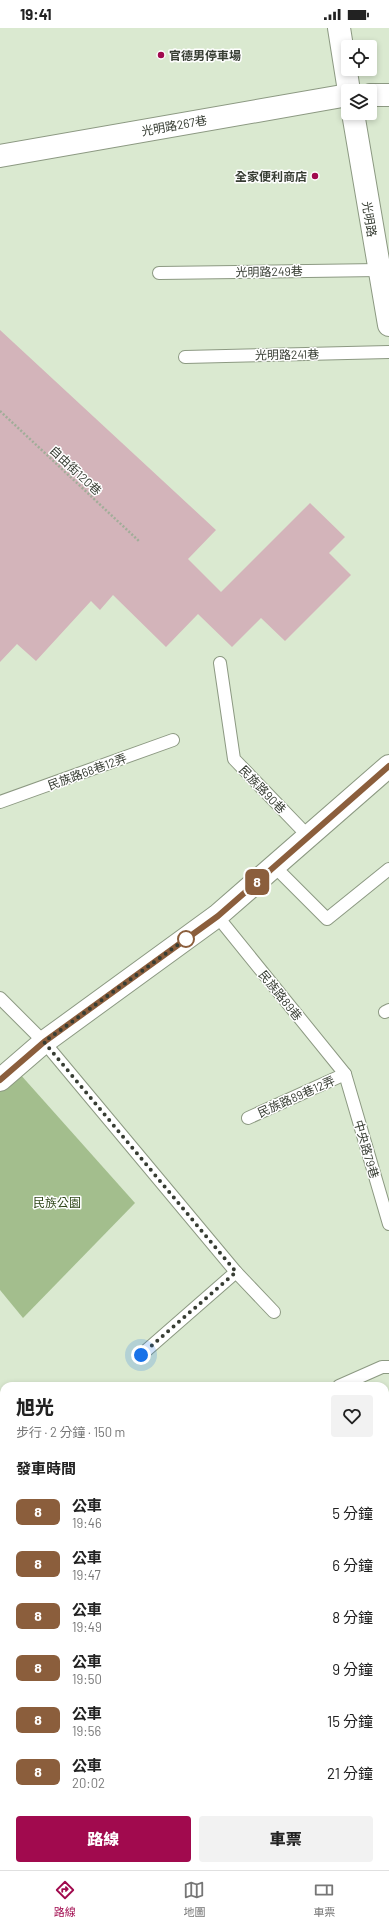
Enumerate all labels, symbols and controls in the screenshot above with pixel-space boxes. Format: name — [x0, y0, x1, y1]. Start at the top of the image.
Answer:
text: 19:41 — [20, 5, 52, 23]
map controls — [341, 40, 377, 120]
button: locate — [341, 40, 377, 76]
place label: 官德男停車場 — [169, 48, 241, 62]
marker: 官德男停車場 — [156, 50, 166, 60]
button: layers — [341, 84, 377, 120]
street label: 光明路267巷 — [140, 112, 208, 138]
place label: 全家便利商店 — [235, 169, 307, 183]
marker: 全家便利商店 — [310, 171, 320, 181]
street label: 光明路 — [360, 200, 380, 238]
street label: 光明路249巷 — [235, 263, 303, 279]
street label: 光明路241巷 — [255, 346, 319, 362]
street label: 自由街120巷 — [47, 443, 105, 497]
street label: 民族路68巷12弄 — [46, 750, 128, 792]
street label: 民族路90巷 — [237, 762, 289, 816]
line badge: 8 — [244, 869, 270, 895]
text: 8 — [253, 873, 261, 890]
unlabelled marker — [177, 930, 195, 948]
street label: 民族路89巷 — [257, 967, 305, 1023]
street label: 民族路89巷12弄 — [255, 1073, 337, 1119]
street label: 中央路79巷 — [352, 1118, 382, 1180]
park label: 民族公園 — [33, 1195, 81, 1209]
your location — [131, 1345, 151, 1365]
text: 旭光 — [16, 1395, 54, 1418]
button: heart — [331, 1395, 373, 1437]
text: 步行 · 2 分鐘 · 150 m — [16, 1424, 125, 1440]
text: 發車時間 — [16, 1459, 76, 1477]
text: 公車 — [72, 1496, 102, 1514]
text: 8 — [34, 1503, 42, 1520]
text: 5 分鐘 — [332, 1504, 373, 1522]
text: 19:46 — [72, 1515, 102, 1531]
text: 公車 — [72, 1548, 102, 1566]
text: 8 — [34, 1555, 42, 1572]
text: 6 分鐘 — [332, 1556, 373, 1574]
text: 19:47 — [72, 1567, 101, 1583]
text: 公車 — [72, 1600, 102, 1618]
text: 8 — [34, 1607, 42, 1624]
text: 8 分鐘 — [332, 1608, 373, 1626]
text: 19:49 — [72, 1619, 102, 1635]
text: 公車 — [72, 1652, 102, 1670]
text: 8 — [34, 1659, 42, 1676]
text: 9 分鐘 — [332, 1660, 373, 1678]
text: 19:50 — [72, 1671, 102, 1687]
text: 公車 — [72, 1704, 102, 1722]
text: 8 — [34, 1711, 42, 1728]
text: 15 分鐘 — [327, 1712, 373, 1730]
text: 19:56 — [72, 1723, 101, 1739]
text: 公車 — [72, 1756, 102, 1774]
text: 8 — [34, 1763, 42, 1780]
text: 21 分鐘 — [327, 1764, 373, 1782]
text: 20:02 — [72, 1775, 105, 1791]
button: 路線 — [16, 1816, 191, 1862]
button: 車票 — [199, 1816, 373, 1862]
tab: 路線 — [54, 1879, 76, 1919]
tab: 地圖 — [183, 1879, 205, 1919]
tab: 車票 — [313, 1879, 335, 1919]

